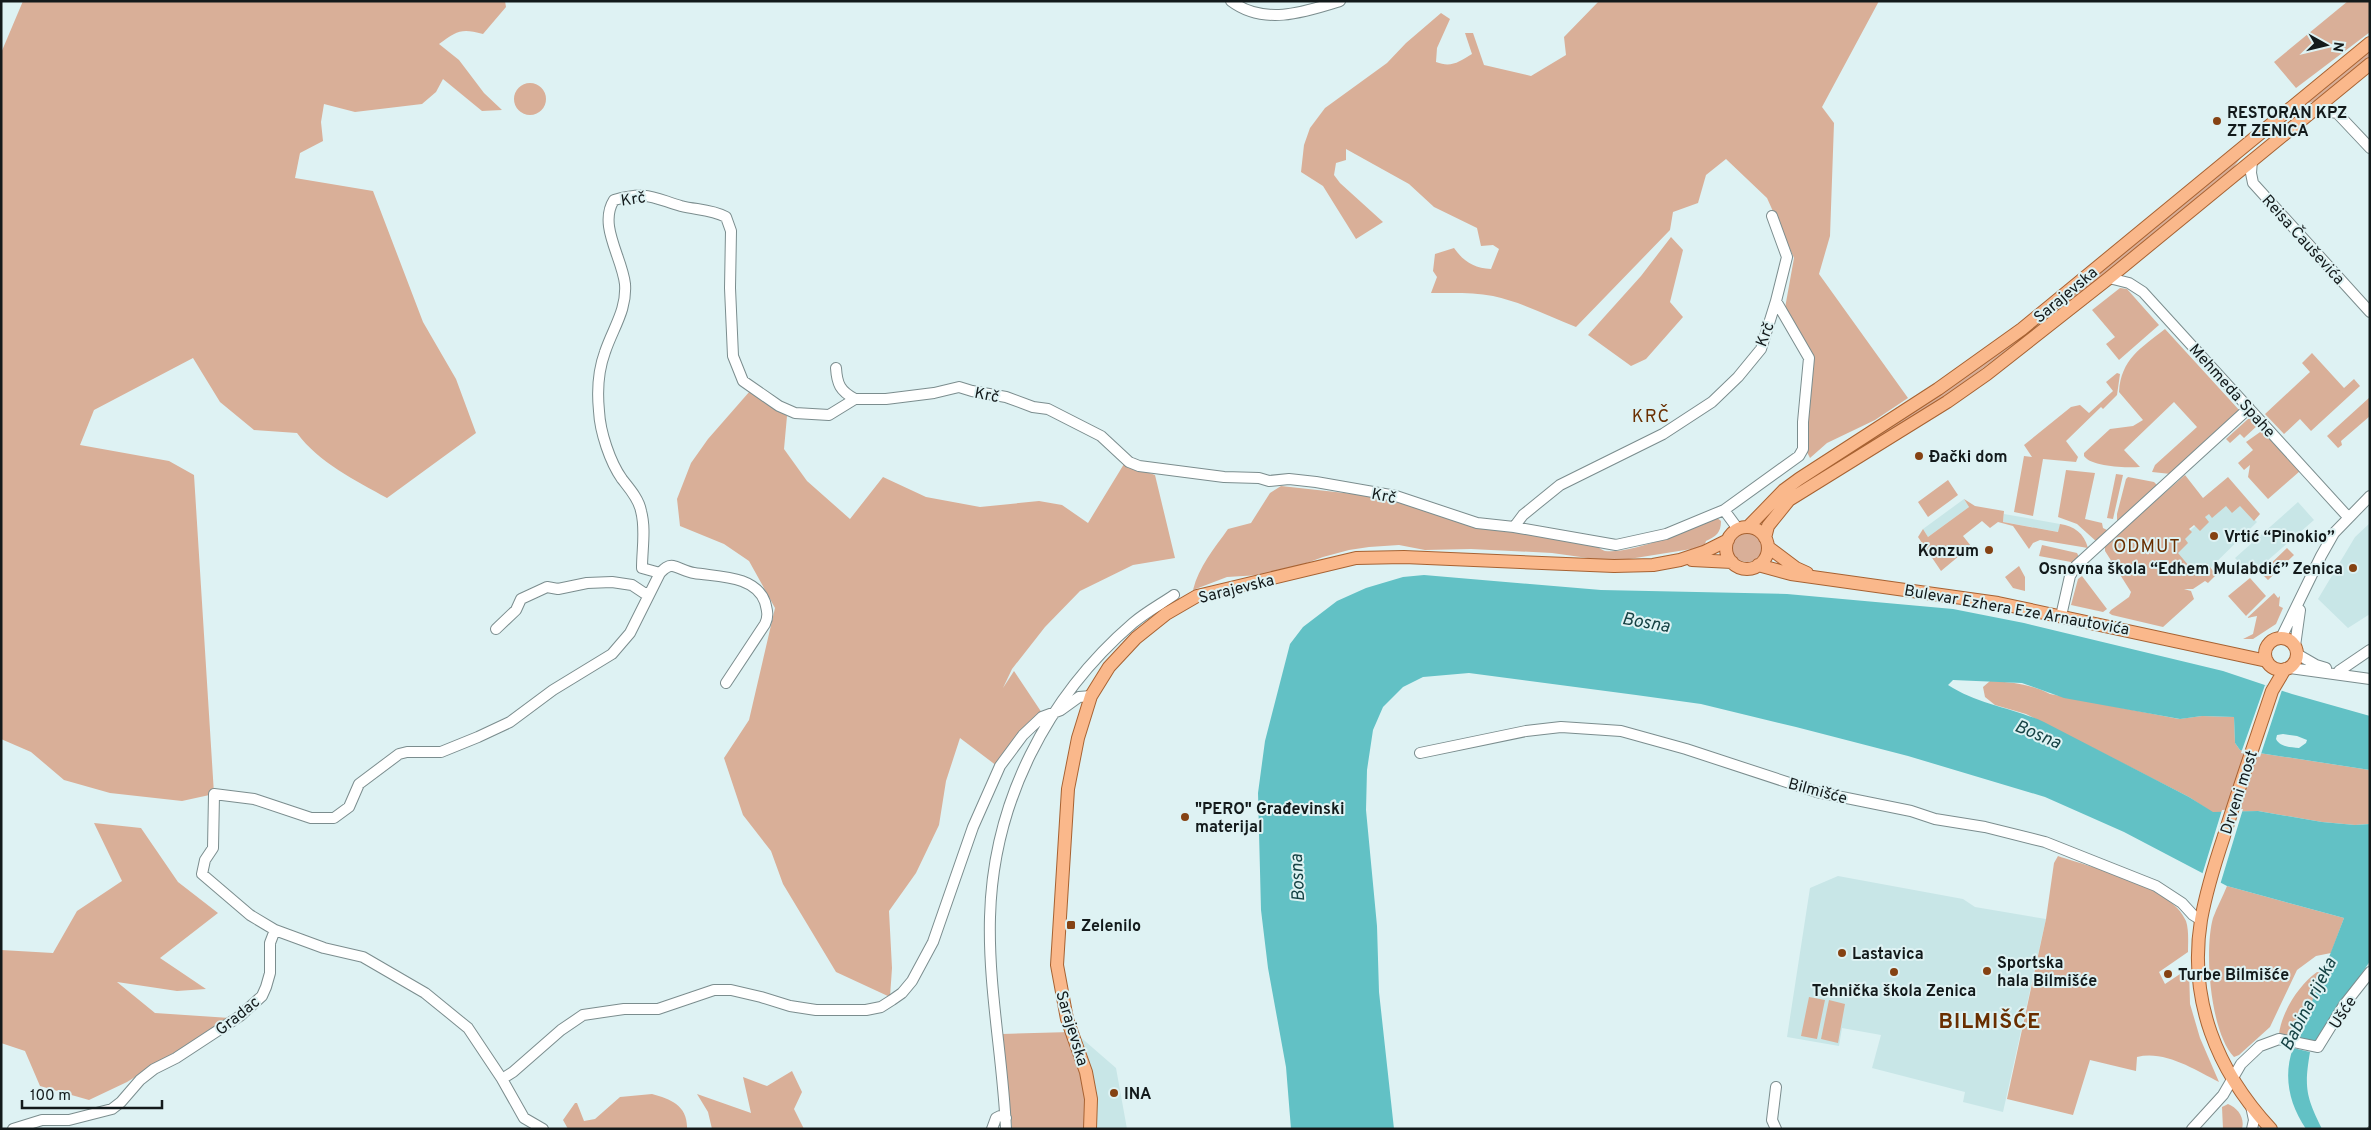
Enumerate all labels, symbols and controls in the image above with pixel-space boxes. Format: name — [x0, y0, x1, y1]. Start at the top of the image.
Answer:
north arrow — [2301, 20, 2351, 70]
text: N — [2328, 40, 2347, 53]
place label: RESTORAN KPZ ZT ZENICA — [2227, 104, 2347, 142]
marker: RESTORAN KPZ ZT ZENICA — [2211, 115, 2223, 127]
street label: Krč — [620, 188, 647, 212]
street label: Reisa Čauševića — [2257, 190, 2350, 290]
street label: Sarajevska — [2030, 263, 2102, 328]
street label: Krč — [1752, 320, 1780, 350]
street label: Mehmeda Spahe — [2184, 340, 2279, 443]
street label: Krč — [973, 384, 1001, 408]
district label: KRČ — [1632, 404, 1670, 429]
place label: Đački dom — [1929, 448, 2007, 468]
marker: Đački dom — [1913, 450, 1925, 462]
street label: Krč — [1370, 485, 1398, 509]
place label: Vrtić “Pinokio” — [2224, 528, 2335, 548]
marker: Vrtić “Pinokio” — [2208, 530, 2220, 542]
district label: ODMUT — [2113, 536, 2181, 559]
place label: Konzum — [1918, 542, 1979, 562]
marker: Konzum — [1983, 544, 1995, 556]
place label: Osnovna škola “Edhem Mulabdić” Zenica — [2038, 560, 2343, 580]
marker: Osnovna škola “Edhem Mulabdić” Zenica — [2347, 562, 2359, 574]
street label: Sarajevska — [1197, 571, 1276, 609]
street label: Bulevar Ezhera Eze Arnautovića — [1903, 581, 2131, 641]
water label: Bosna — [1620, 608, 1672, 639]
water label: Bosna — [2011, 715, 2065, 756]
street label: Drveni most — [2217, 748, 2263, 837]
street label: Bilmišće — [1786, 774, 1849, 809]
place label: "PERO" Građevinski materijal — [1195, 800, 1344, 838]
marker: "PERO" Građevinski materijal — [1179, 811, 1191, 823]
water label: Bosna — [1286, 853, 1311, 902]
place label: Zelenilo — [1081, 917, 1141, 937]
marker: Zelenilo — [1065, 919, 1077, 931]
place label: Lastavica — [1852, 945, 1924, 965]
marker: Lastavica — [1836, 947, 1848, 959]
place label: Sportska hala Bilmišće — [1997, 954, 2097, 992]
water label: Babina rijeka — [2276, 954, 2343, 1055]
marker: Sportska hala Bilmišće — [1981, 965, 1993, 977]
marker: Tehnička škola Zenica — [1888, 966, 1900, 978]
place label: Turbe Bilmišće — [2178, 966, 2289, 986]
marker: Turbe Bilmišće — [2162, 968, 2174, 980]
place label: Tehnička škola Zenica — [1812, 982, 1976, 1002]
street label: Sarajevska — [1050, 989, 1092, 1068]
street label: Gradac — [212, 993, 264, 1040]
street label: Ušće — [2326, 993, 2362, 1033]
district label: BILMIŠĆE — [1939, 1008, 2041, 1036]
scale bar — [22, 1078, 162, 1110]
place label: INA — [1124, 1085, 1152, 1105]
text: 100 m — [30, 1087, 71, 1106]
marker: INA — [1108, 1087, 1120, 1099]

